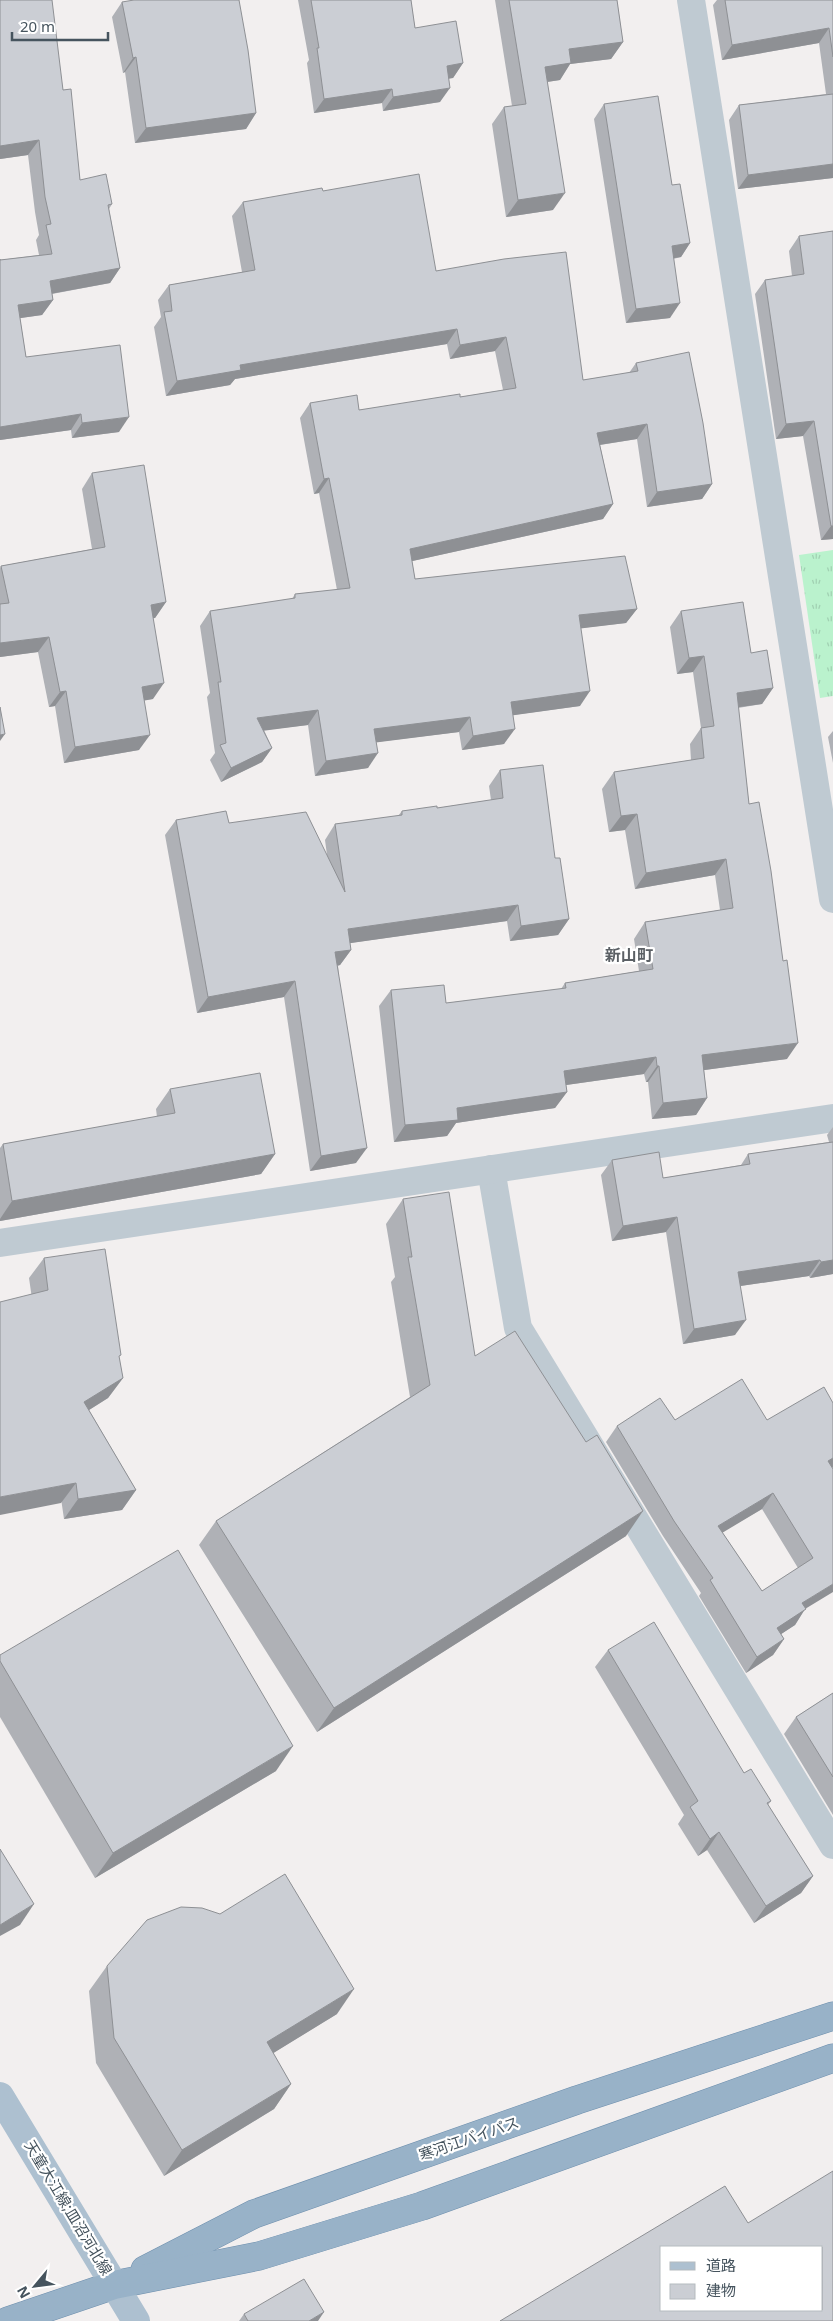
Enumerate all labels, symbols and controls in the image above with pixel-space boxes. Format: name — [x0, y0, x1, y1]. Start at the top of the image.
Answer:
scale bar — [12, 10, 109, 42]
text: 20 m — [20, 16, 55, 36]
district label: 新山町 — [605, 944, 653, 966]
street label: 寒河江バイパス — [416, 2112, 521, 2165]
street label: 天童大江線;皿沼河北線 — [21, 2136, 117, 2279]
legend — [660, 2246, 823, 2311]
text: 道路 — [706, 2255, 736, 2275]
north arrow — [10, 2261, 60, 2311]
text: 建物 — [706, 2280, 736, 2300]
text: N — [12, 2283, 34, 2302]

